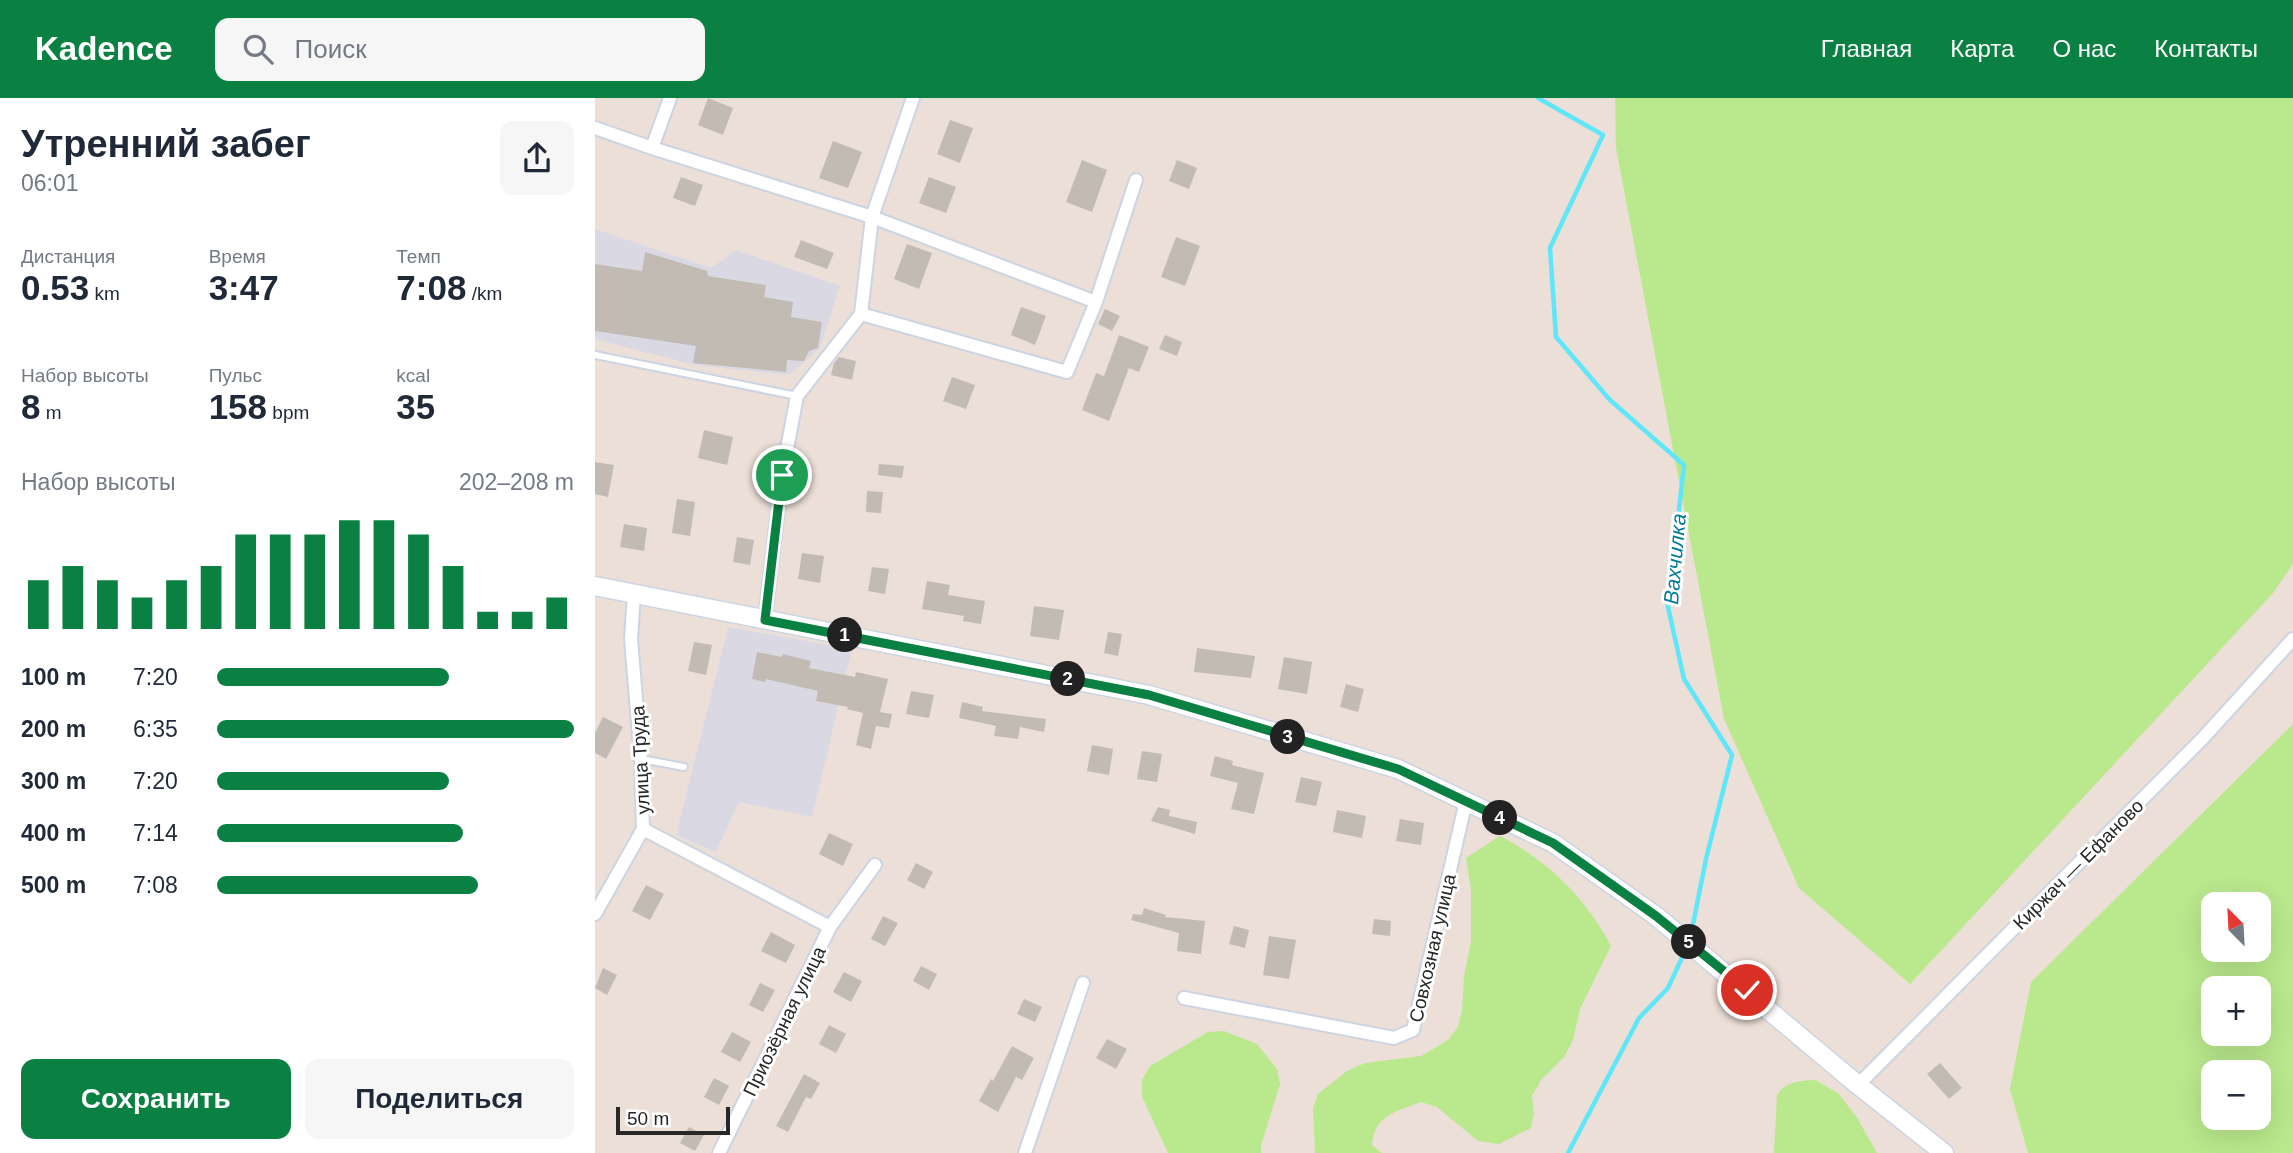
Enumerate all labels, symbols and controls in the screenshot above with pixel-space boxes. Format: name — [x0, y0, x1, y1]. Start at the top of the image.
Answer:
search box — [215, 18, 705, 81]
text: Kadence — [35, 30, 173, 67]
icon: search — [239, 30, 277, 68]
text: Поиск — [295, 34, 367, 64]
text: Главная — [1821, 35, 1912, 62]
text: Карта — [1950, 35, 2014, 62]
text: О нас — [2052, 35, 2116, 62]
text: Контакты — [2154, 35, 2258, 62]
button: share — [500, 121, 574, 195]
text: Утренний забег — [21, 123, 311, 165]
text: 06:01 — [21, 170, 79, 196]
text: Дистанция — [21, 246, 115, 267]
text: Время — [209, 246, 266, 267]
text: Темп — [396, 246, 441, 267]
text: 0.53 — [21, 268, 89, 307]
text: 3:47 — [209, 268, 279, 307]
text: 7:08 — [396, 268, 466, 307]
text: km — [89, 283, 120, 304]
text: /km — [466, 283, 502, 304]
text: Набор высоты — [21, 365, 149, 386]
text: Пульс — [209, 365, 262, 386]
text: kcal — [396, 365, 430, 386]
text: 8 — [21, 387, 40, 426]
text: 158 — [209, 387, 267, 426]
text: 35 — [396, 387, 435, 426]
text: m — [40, 402, 62, 423]
text: bpm — [267, 402, 309, 423]
pin — [752, 445, 812, 505]
icon: arrive — [763, 456, 801, 494]
text: Набор высоты — [21, 469, 175, 495]
text: 202–208 m — [459, 469, 574, 495]
water label: Вахчилка — [1659, 513, 1690, 605]
pin: 1 — [827, 618, 863, 652]
text: 1 — [839, 624, 850, 645]
pin: 2 — [1051, 662, 1085, 696]
text: 100 m — [21, 664, 86, 690]
text: 7:20 — [133, 664, 178, 690]
text: 2 — [1062, 668, 1073, 689]
street label: улица Труда — [627, 705, 654, 815]
text: 200 m — [21, 716, 86, 742]
text: 6:35 — [133, 716, 178, 742]
pin: 3 — [1271, 720, 1305, 754]
text: 3 — [1282, 726, 1293, 747]
text: 300 m — [21, 768, 86, 794]
text: 7:20 — [133, 768, 178, 794]
street label: Киржач — Ефаново — [2009, 795, 2148, 934]
pin: 4 — [1483, 800, 1517, 836]
text: 4 — [1494, 807, 1505, 828]
text: 400 m — [21, 820, 86, 846]
text: 7:14 — [133, 820, 178, 846]
street label: Совхозная улица — [1405, 871, 1460, 1024]
text: 500 m — [21, 872, 86, 898]
text: 7:08 — [133, 872, 178, 898]
north arrow — [2201, 892, 2271, 962]
map controls — [2201, 892, 2271, 1130]
pin: 5 — [1671, 924, 1707, 960]
text: 5 — [1683, 931, 1694, 952]
street label: Приозёрная улица — [739, 943, 830, 1099]
pin — [1717, 960, 1777, 1020]
icon: check — [1728, 971, 1766, 1009]
button: + — [2201, 976, 2271, 1046]
button: Сохранить — [21, 1059, 291, 1139]
button: Поделиться — [305, 1059, 574, 1139]
button: − — [2201, 1060, 2271, 1130]
scale bar — [616, 1104, 730, 1136]
text: 50 m — [627, 1108, 669, 1129]

